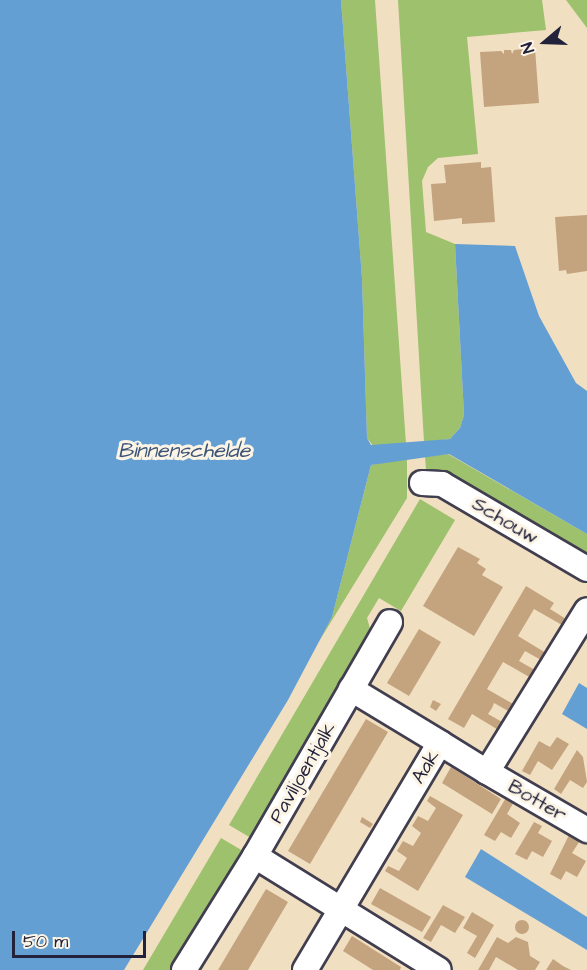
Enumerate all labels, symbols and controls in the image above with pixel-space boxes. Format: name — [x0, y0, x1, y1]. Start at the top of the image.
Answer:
north arrow — [515, 12, 575, 72]
text: N — [516, 40, 540, 56]
water label: Binnenschelde — [118, 438, 250, 464]
street label: Schouw — [468, 492, 542, 550]
street label: Paviljoentjalk — [265, 718, 341, 828]
street label: Aak — [406, 746, 446, 788]
street label: Botter — [504, 775, 570, 827]
scale bar — [15, 919, 148, 957]
text: 50 m — [23, 929, 68, 954]

